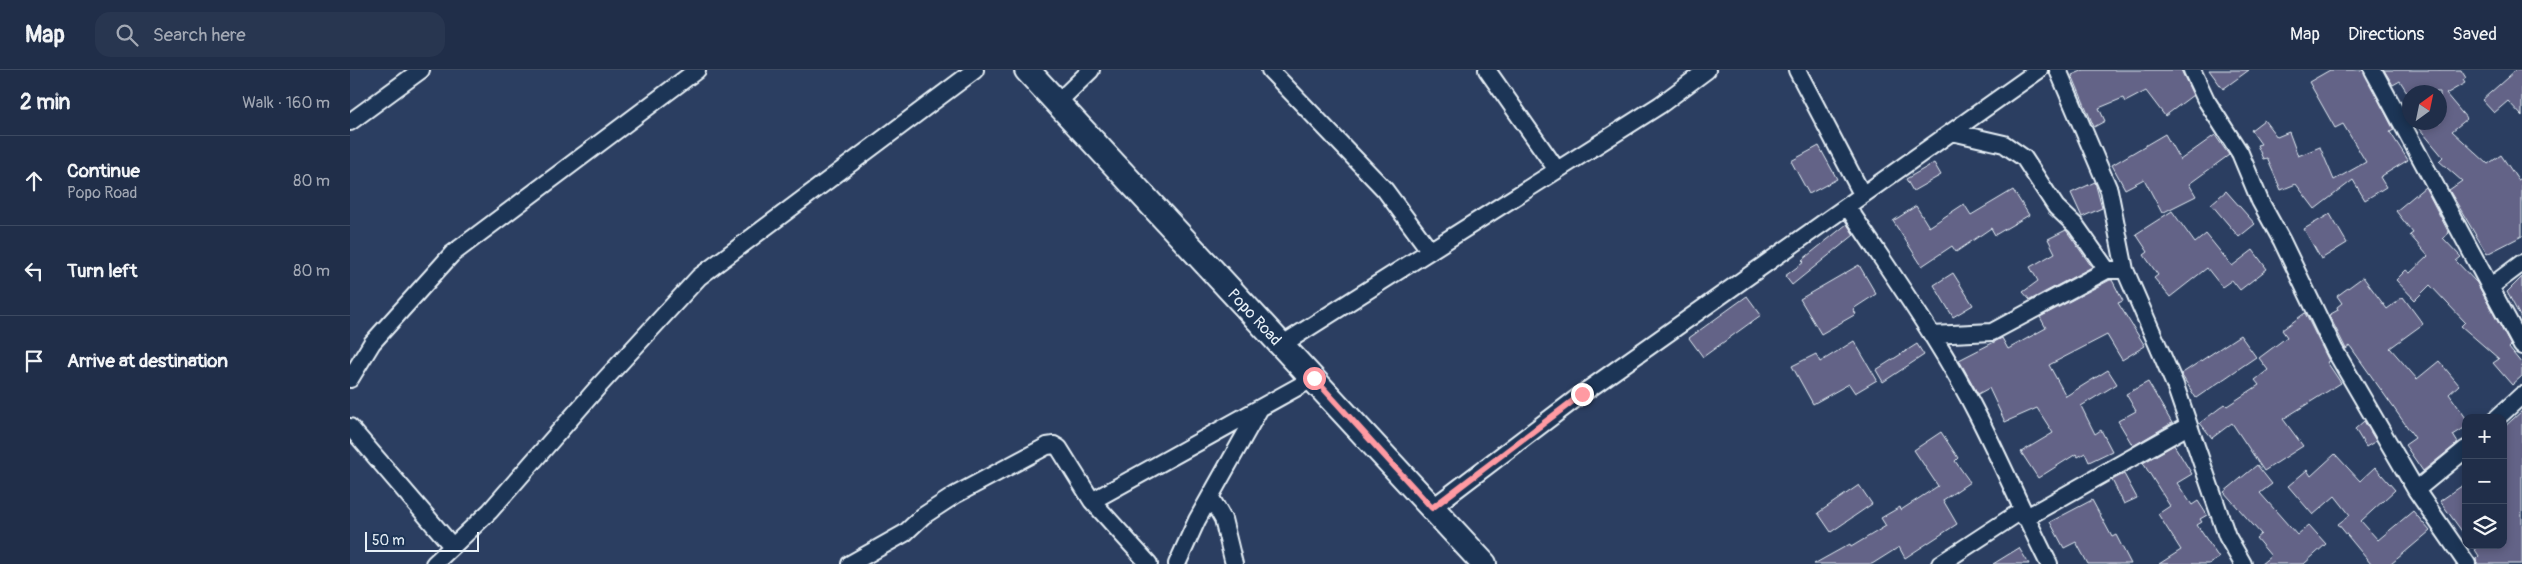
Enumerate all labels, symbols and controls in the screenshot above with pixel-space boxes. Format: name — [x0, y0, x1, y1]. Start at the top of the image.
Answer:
search box — [95, 12, 445, 57]
text: Map — [25, 20, 65, 49]
icon: search — [113, 21, 141, 49]
text: Search here — [153, 23, 246, 47]
text: Map — [2290, 23, 2320, 46]
text: Directions — [2348, 23, 2424, 46]
text: Saved — [2452, 23, 2497, 46]
north arrow — [2402, 85, 2447, 130]
text: 2 min — [20, 89, 70, 116]
text: Walk · 160 m — [242, 93, 330, 113]
text: Continue — [67, 159, 140, 183]
icon: ahead — [20, 167, 48, 195]
text: 80 m — [293, 171, 330, 191]
text: Popo Road — [67, 183, 137, 203]
icon: left — [20, 257, 48, 285]
text: Turn left — [67, 259, 137, 283]
text: 80 m — [293, 261, 330, 281]
street label: Popo Road — [1223, 285, 1286, 350]
icon: arrive — [20, 347, 48, 375]
text: Arrive at destination — [67, 349, 228, 373]
route start — [1303, 367, 1326, 390]
route end — [1571, 383, 1594, 406]
map controls — [2462, 414, 2507, 549]
button: + — [2462, 414, 2507, 459]
button: − — [2462, 459, 2507, 504]
button: layers — [2462, 504, 2507, 549]
scale bar — [365, 529, 479, 552]
text: 50 m — [372, 532, 405, 549]

